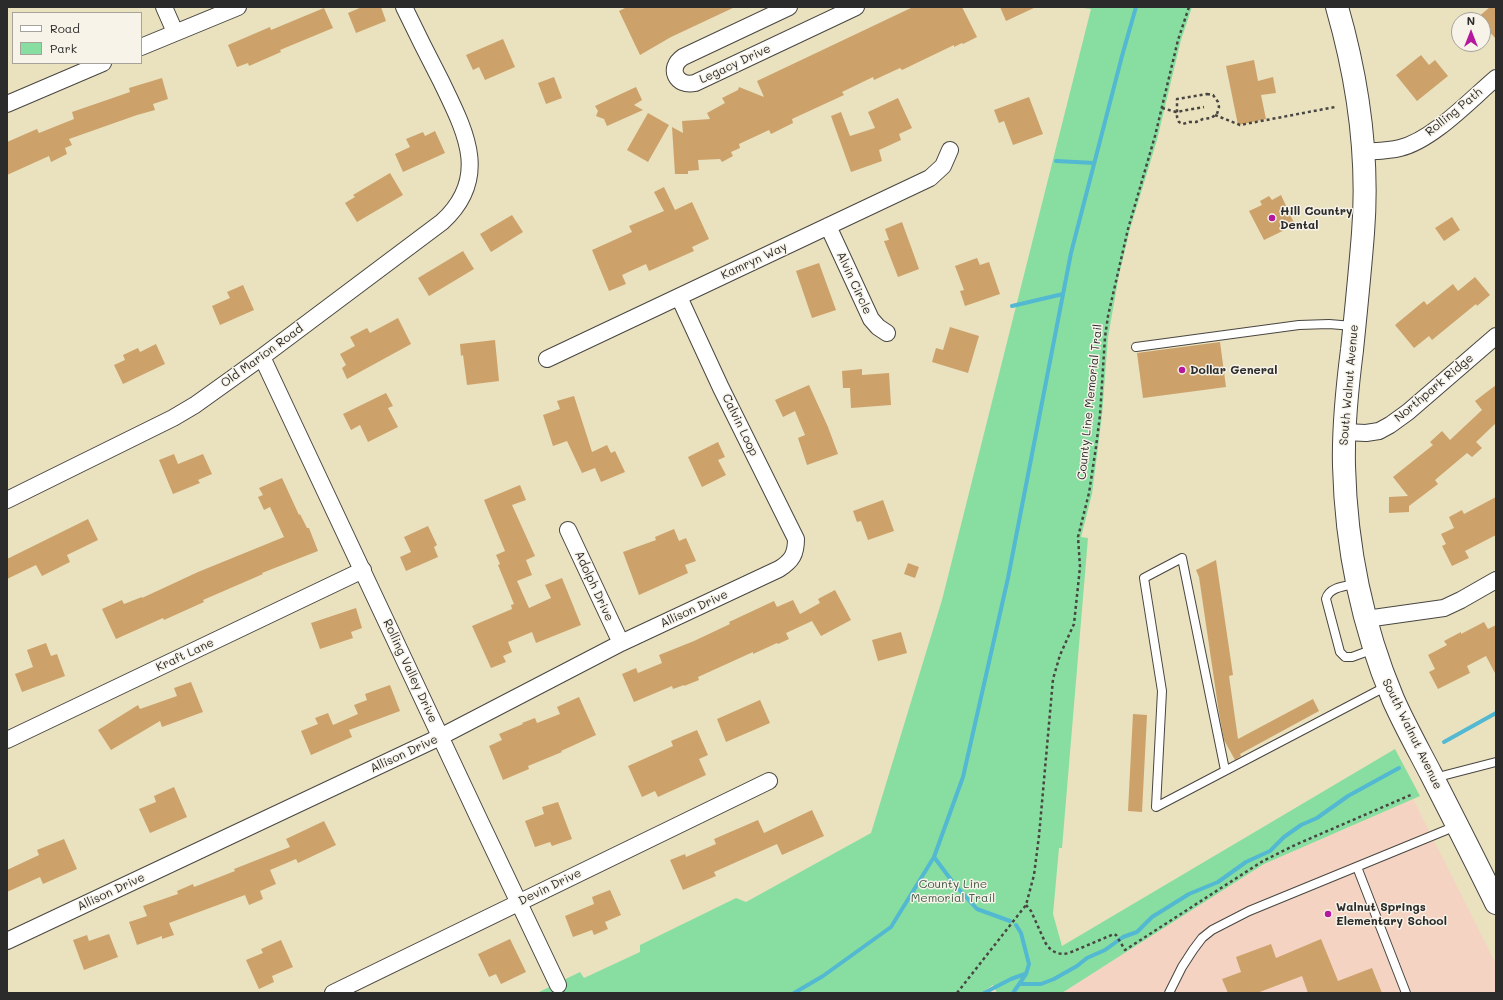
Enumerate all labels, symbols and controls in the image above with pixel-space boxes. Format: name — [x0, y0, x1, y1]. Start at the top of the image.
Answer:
legend — [12, 12, 142, 64]
north arrow — [1451, 12, 1491, 52]
text: N — [1467, 13, 1475, 28]
text: Road — [50, 20, 80, 36]
text: Park — [50, 40, 77, 56]
street label: Legacy Drive — [697, 41, 773, 87]
street label: Rolling Path — [1423, 85, 1485, 139]
place label: Hill Country Dental — [1280, 204, 1353, 232]
marker: Hill Country Dental — [1267, 213, 1277, 223]
street label: Kamryn Way — [719, 239, 789, 283]
street label: Alvin Circle — [833, 249, 875, 317]
street label: Old Marion Road — [218, 321, 306, 391]
street label: County Line Memorial Trail — [1075, 323, 1105, 481]
street label: South Walnut Avenue — [1337, 324, 1361, 446]
street label: Northpark Ridge — [1392, 351, 1476, 425]
place label: Dollar General — [1190, 363, 1278, 377]
marker: Dollar General — [1177, 365, 1187, 375]
street label: Calvin Loop — [719, 392, 761, 458]
street label: Adolph Drive — [571, 549, 617, 623]
street label: Allison Drive — [658, 587, 730, 631]
street label: Rolling Valley Drive — [380, 617, 440, 725]
street label: Kraft Lane — [154, 635, 216, 675]
street label: South Walnut Avenue — [1379, 676, 1445, 792]
street label: Allison Drive — [368, 732, 440, 776]
street label: Devin Drive — [516, 866, 584, 908]
street label: Allison Drive — [75, 870, 147, 914]
park label: County Line Memorial Trail — [911, 877, 995, 905]
place label: Walnut Springs Elementary School — [1336, 900, 1447, 928]
marker: Walnut Springs Elementary School — [1323, 909, 1333, 919]

